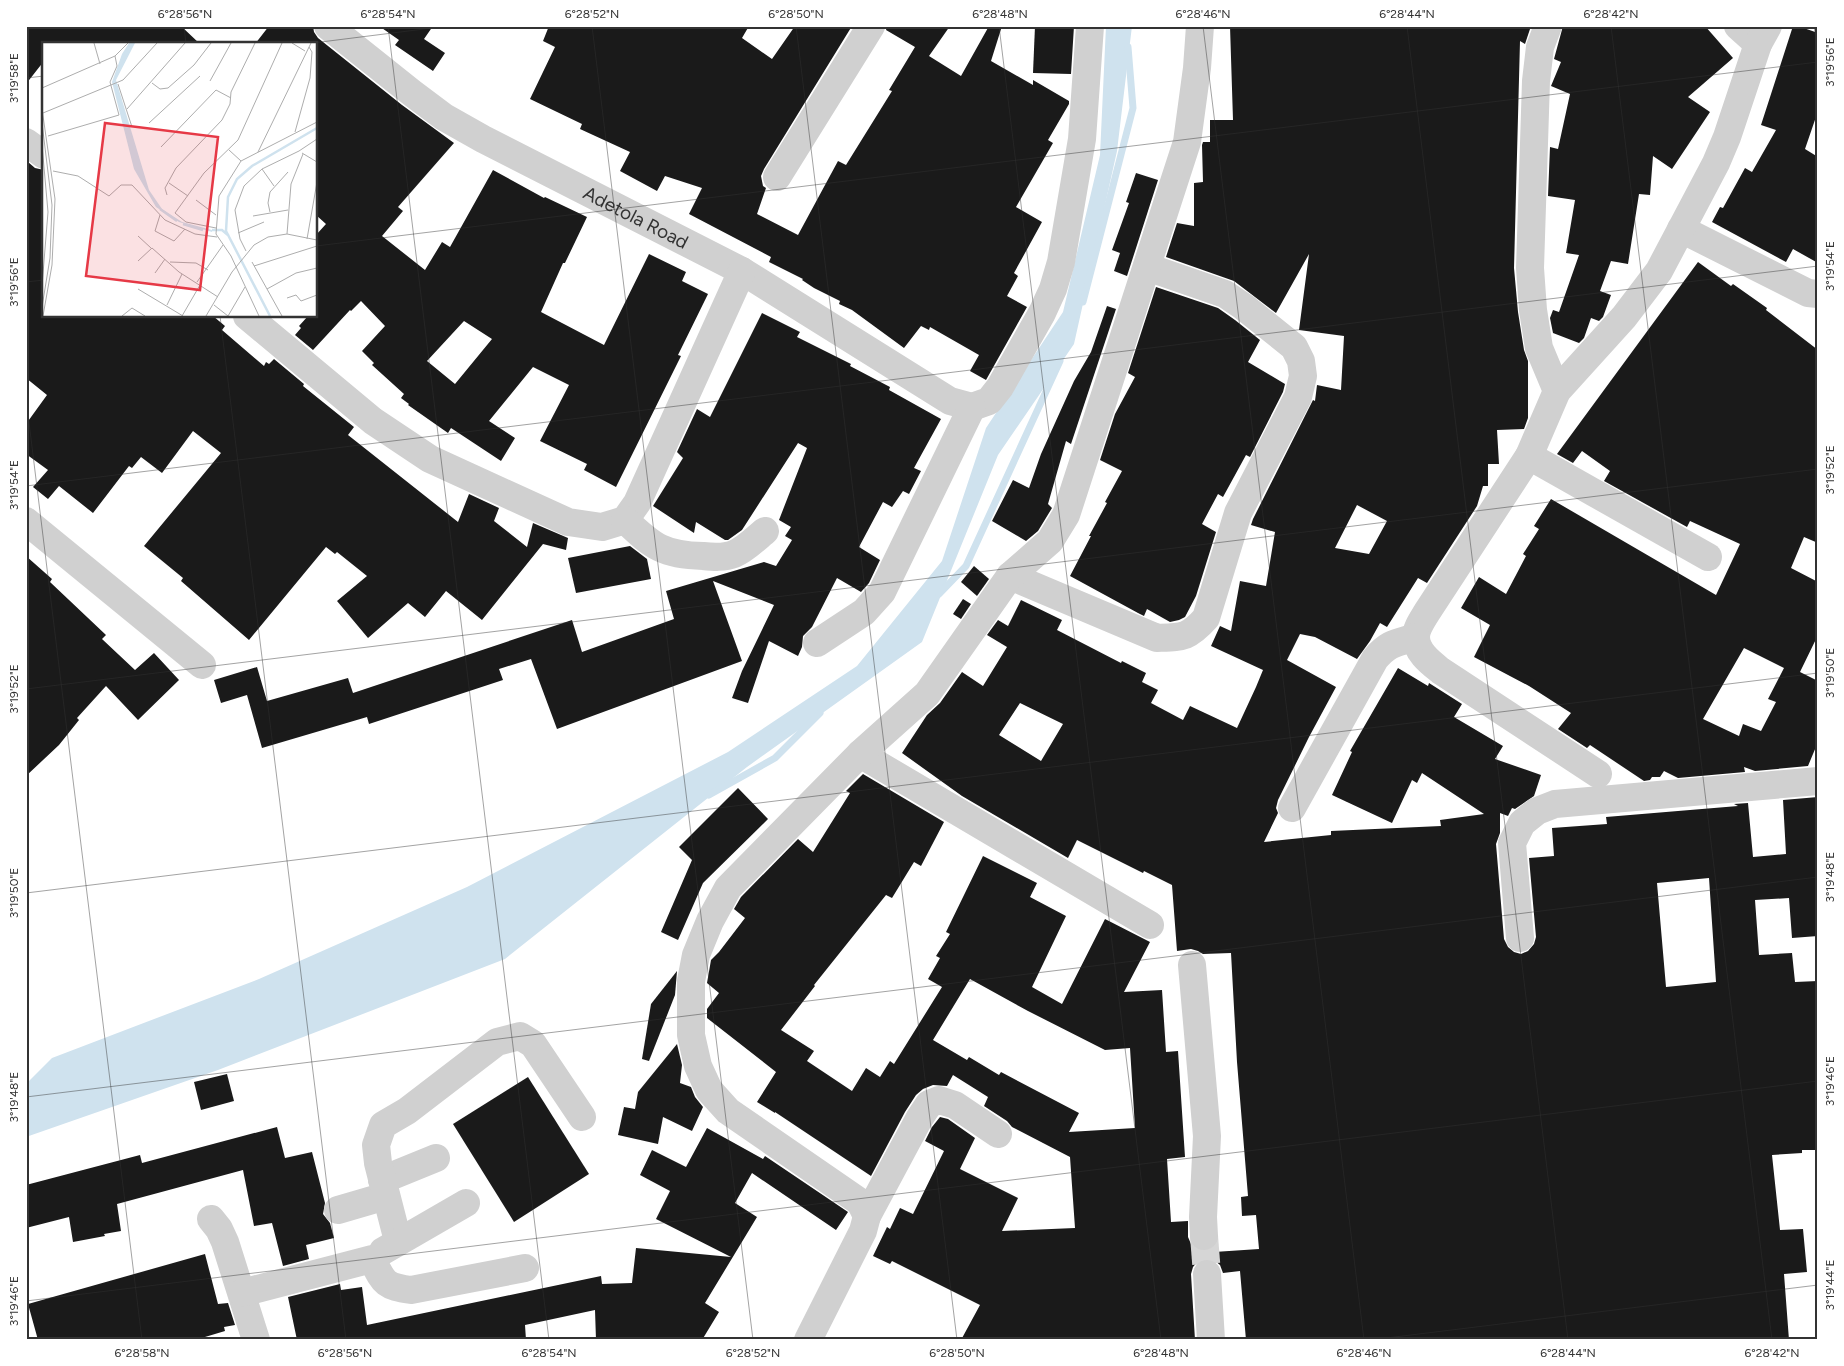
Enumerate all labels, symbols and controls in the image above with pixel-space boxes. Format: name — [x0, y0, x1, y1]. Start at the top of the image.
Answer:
text: 6°28'56"N — [158, 7, 212, 21]
text: 6°28'54"N — [360, 7, 416, 21]
text: 6°28'52"N — [565, 7, 619, 21]
text: 6°28'50"N — [768, 7, 824, 21]
text: 6°28'48"N — [972, 7, 1028, 21]
text: 6°28'46"N — [1175, 7, 1231, 21]
text: 6°28'44"N — [1379, 7, 1435, 21]
text: 6°28'42"N — [1584, 7, 1639, 21]
text: 3°19'56"E — [1823, 37, 1837, 87]
inset map — [42, 42, 318, 318]
text: 3°19'58"E — [7, 53, 21, 103]
street label: Adetola Road — [580, 181, 692, 253]
text: 3°19'54"E — [1823, 241, 1837, 291]
text: 3°19'56"E — [7, 257, 21, 307]
text: 3°19'52"E — [1823, 445, 1837, 495]
text: 3°19'54"E — [7, 460, 21, 510]
text: 3°19'50"E — [1823, 648, 1837, 698]
text: 3°19'52"E — [7, 664, 21, 714]
text: 3°19'48"E — [1823, 852, 1837, 902]
text: 3°19'50"E — [7, 868, 21, 918]
text: 3°19'46"E — [1823, 1056, 1837, 1106]
text: 3°19'48"E — [7, 1072, 21, 1122]
text: 3°19'44"E — [1823, 1260, 1837, 1310]
text: 3°19'46"E — [7, 1276, 21, 1326]
text: 6°28'58"N — [114, 1346, 170, 1360]
text: 6°28'56"N — [318, 1346, 372, 1360]
text: 6°28'54"N — [521, 1346, 577, 1360]
text: 6°28'52"N — [726, 1346, 780, 1360]
text: 6°28'50"N — [929, 1346, 985, 1360]
text: 6°28'48"N — [1133, 1346, 1189, 1360]
text: 6°28'46"N — [1336, 1346, 1392, 1360]
text: 6°28'44"N — [1540, 1346, 1596, 1360]
text: 6°28'42"N — [1745, 1346, 1800, 1360]

